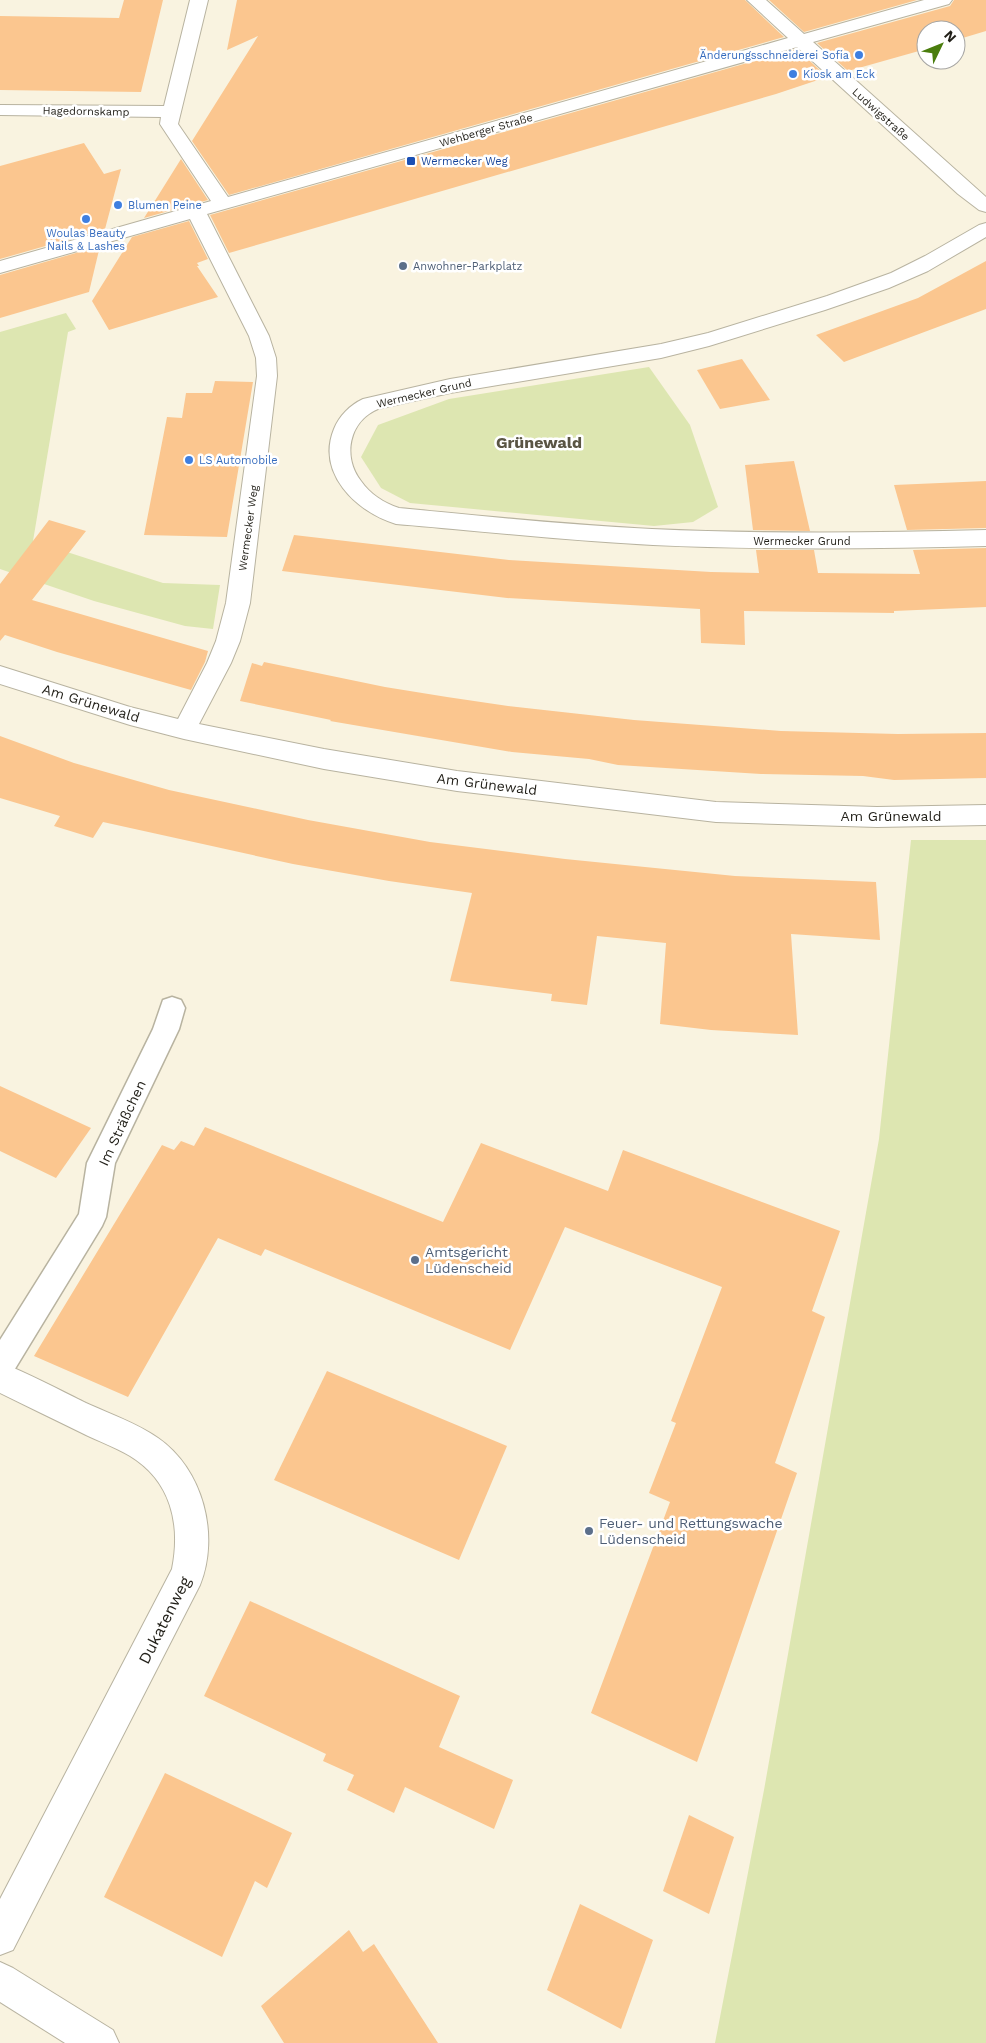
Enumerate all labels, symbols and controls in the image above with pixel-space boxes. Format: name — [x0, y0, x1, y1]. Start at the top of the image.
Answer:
north arrow — [916, 20, 966, 70]
text: N — [941, 27, 960, 45]
place label: Änderungsschneiderei Sofia — [700, 48, 849, 62]
marker: Änderungsschneiderei Sofia — [853, 49, 865, 61]
marker: Kiosk am Eck — [787, 68, 799, 80]
place label: Kiosk am Eck — [803, 68, 875, 81]
street label: Ludwigstraße — [849, 85, 912, 143]
street label: Hagedornskamp — [43, 104, 130, 119]
street label: Wehberger Straße — [438, 111, 534, 150]
marker: Wermecker Weg — [405, 155, 417, 167]
place label: Wermecker Weg — [421, 155, 508, 168]
marker: Blumen Peine — [112, 199, 124, 211]
place label: Blumen Peine — [128, 199, 202, 212]
marker: Woulas Beauty Nails & Lashes — [80, 213, 92, 225]
place label: Woulas Beauty Nails & Lashes — [46, 227, 126, 253]
marker: Anwohner-Parkplatz — [397, 260, 409, 272]
place label: Anwohner-Parkplatz — [413, 260, 522, 273]
street label: Wermecker Grund — [375, 376, 473, 411]
district label: Grünewald — [496, 433, 582, 452]
marker: LS Automobile — [183, 454, 195, 466]
place label: LS Automobile — [199, 454, 278, 467]
street label: Wermecker Weg — [236, 484, 261, 572]
street label: Wermecker Grund — [753, 535, 851, 548]
street label: Am Grünewald — [40, 681, 142, 725]
street label: Am Grünewald — [436, 770, 538, 798]
street label: Am Grünewald — [841, 808, 941, 824]
street label: Im Sträßchen — [95, 1078, 149, 1168]
place label: Amtsgericht Lüdenscheid — [425, 1244, 512, 1276]
marker: Amtsgericht Lüdenscheid — [409, 1254, 421, 1266]
place label: Feuer- und Rettungswache Lüdenscheid — [599, 1515, 783, 1547]
marker: Feuer- und Rettungswache Lüdenscheid — [583, 1525, 595, 1537]
street label: Dukatenweg — [134, 1573, 195, 1667]

